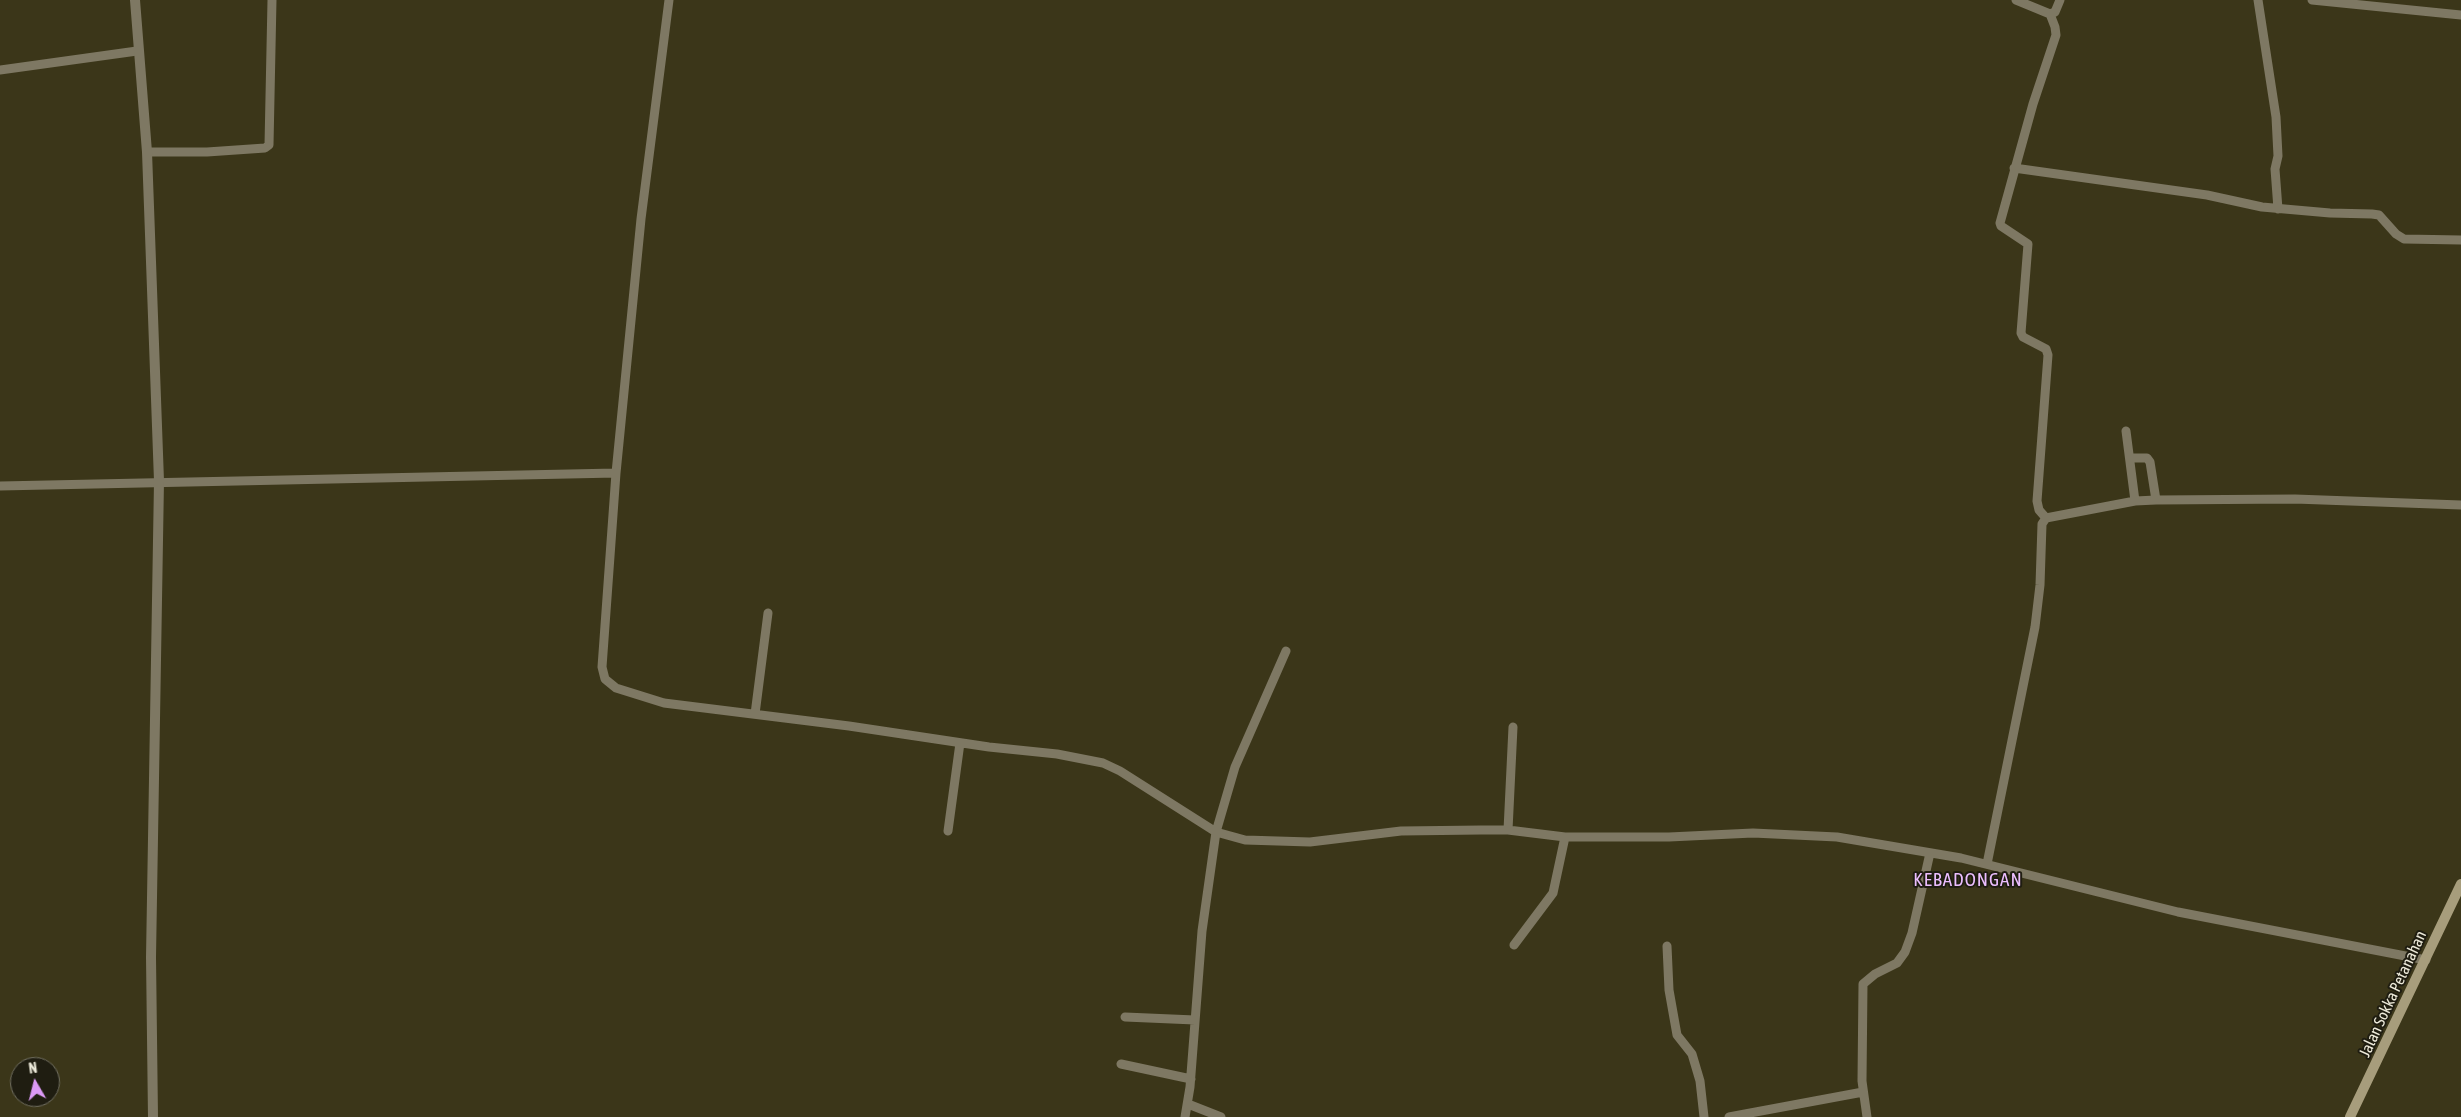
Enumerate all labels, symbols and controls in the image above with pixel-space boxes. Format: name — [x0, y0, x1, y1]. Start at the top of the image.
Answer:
district label: KEBADONGAN — [1912, 869, 2024, 891]
street label: Jalan Sokka Petanahan — [2355, 928, 2431, 1060]
north arrow — [10, 1057, 60, 1107]
text: N — [28, 1060, 38, 1077]

